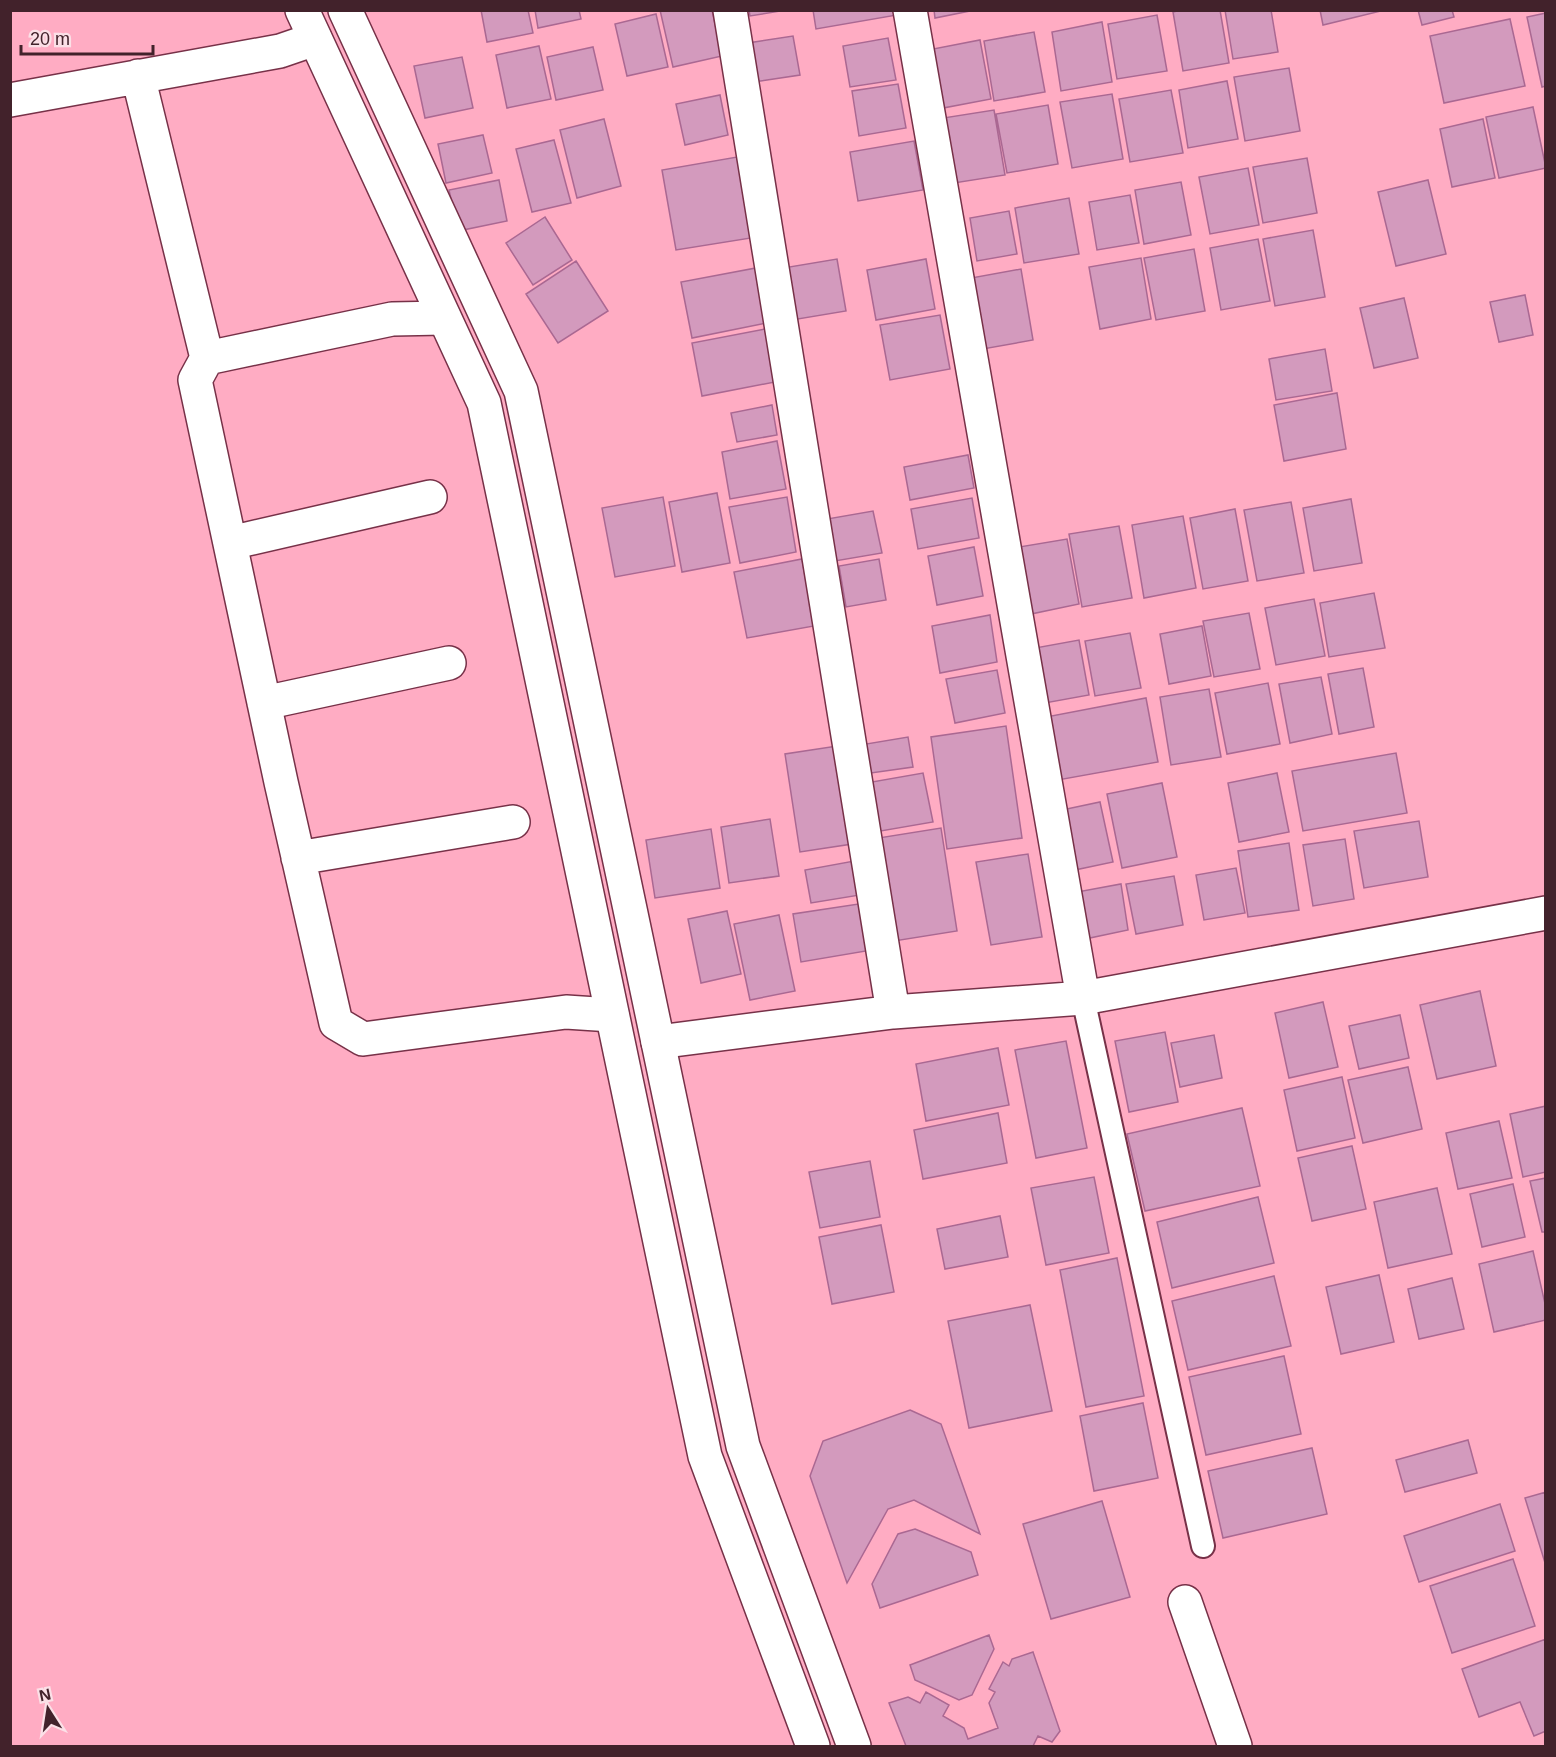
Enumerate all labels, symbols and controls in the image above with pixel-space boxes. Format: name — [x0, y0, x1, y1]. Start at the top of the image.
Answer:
scale bar — [21, 18, 153, 56]
text: 20 m — [30, 29, 70, 49]
north arrow — [18, 1679, 78, 1739]
text: N — [38, 1685, 52, 1704]

